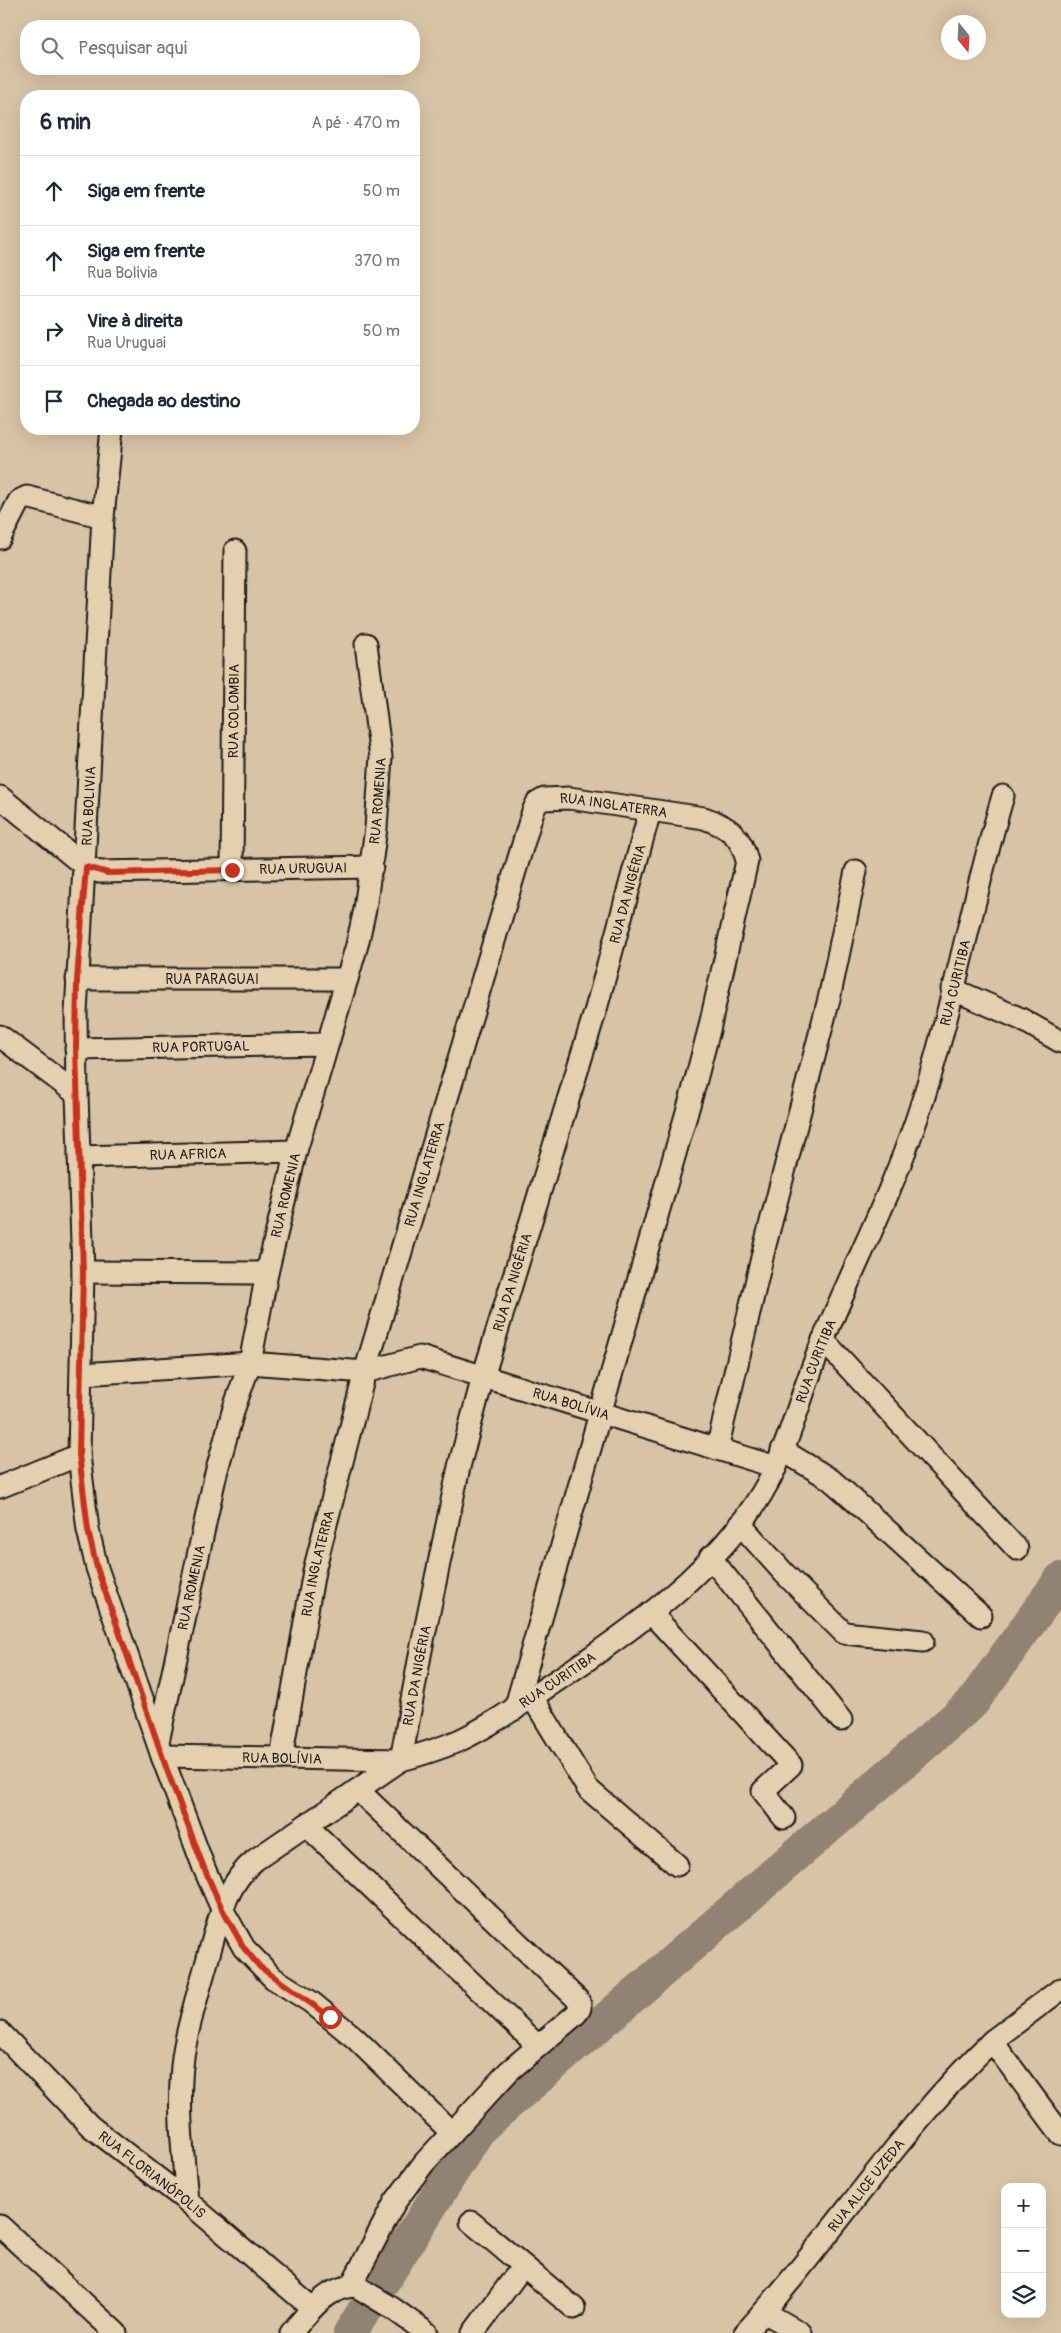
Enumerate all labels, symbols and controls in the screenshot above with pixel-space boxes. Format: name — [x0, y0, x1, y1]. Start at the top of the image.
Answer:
north arrow — [941, 15, 986, 60]
search box — [20, 20, 420, 75]
icon: search — [38, 34, 66, 62]
text: Pesquisar aqui — [78, 36, 187, 60]
text: 6 min — [40, 109, 91, 136]
text: A pé · 470 m — [312, 113, 400, 133]
icon: ahead — [40, 177, 68, 205]
text: Siga em frente — [87, 179, 205, 203]
text: 50 m — [363, 181, 400, 201]
text: Siga em frente — [87, 239, 205, 263]
icon: ahead — [40, 247, 68, 275]
text: 370 m — [354, 251, 400, 271]
text: Rua Bolivia — [87, 263, 158, 283]
text: Vire à direita — [87, 309, 183, 333]
icon: right — [40, 317, 68, 345]
text: 50 m — [363, 321, 400, 341]
text: Rua Uruguai — [87, 333, 166, 353]
icon: arrive — [40, 387, 68, 415]
text: Chegada ao destino — [87, 389, 240, 413]
street label: RUA COLOMBIA — [225, 664, 242, 758]
street label: RUA ROMENIA — [365, 757, 389, 845]
street label: RUA BOLIVIA — [78, 766, 100, 846]
street label: RUA INGLATERRA — [559, 789, 668, 821]
street label: RUA DA NIGÉRIA — [606, 842, 649, 946]
route end — [221, 859, 244, 882]
street label: RUA URUGUAI — [259, 859, 347, 878]
street label: RUA CURITIBA — [936, 938, 974, 1028]
street label: RUA PARAGUAI — [165, 971, 259, 988]
street label: RUA PORTUGAL — [152, 1037, 250, 1056]
street label: RUA INGLATERRA — [401, 1120, 448, 1228]
street label: RUA AFRICA — [149, 1144, 227, 1164]
street label: RUA ROMENIA — [267, 1151, 304, 1239]
street label: RUA DA NIGÉRIA — [489, 1231, 535, 1334]
street label: RUA CURITIBA — [792, 1317, 840, 1405]
street label: RUA BOLÍVIA — [531, 1384, 612, 1424]
street label: RUA INGLATERRA — [298, 1508, 338, 1618]
street label: RUA ROMENIA — [174, 1543, 209, 1632]
street label: RUA DA NIGÉRIA — [399, 1624, 434, 1727]
street label: RUA CURITIBA — [516, 1648, 599, 1712]
street label: RUA BOLÍVIA — [242, 1749, 322, 1767]
route start — [319, 2006, 342, 2029]
street label: RUA FLORIANÓPOLIS — [95, 2127, 209, 2222]
street label: RUA ALICE UZEDA — [824, 2136, 908, 2235]
map controls — [1001, 2183, 1046, 2318]
button: + — [1001, 2183, 1046, 2228]
button: − — [1001, 2228, 1046, 2273]
button: layers — [1001, 2273, 1046, 2318]

